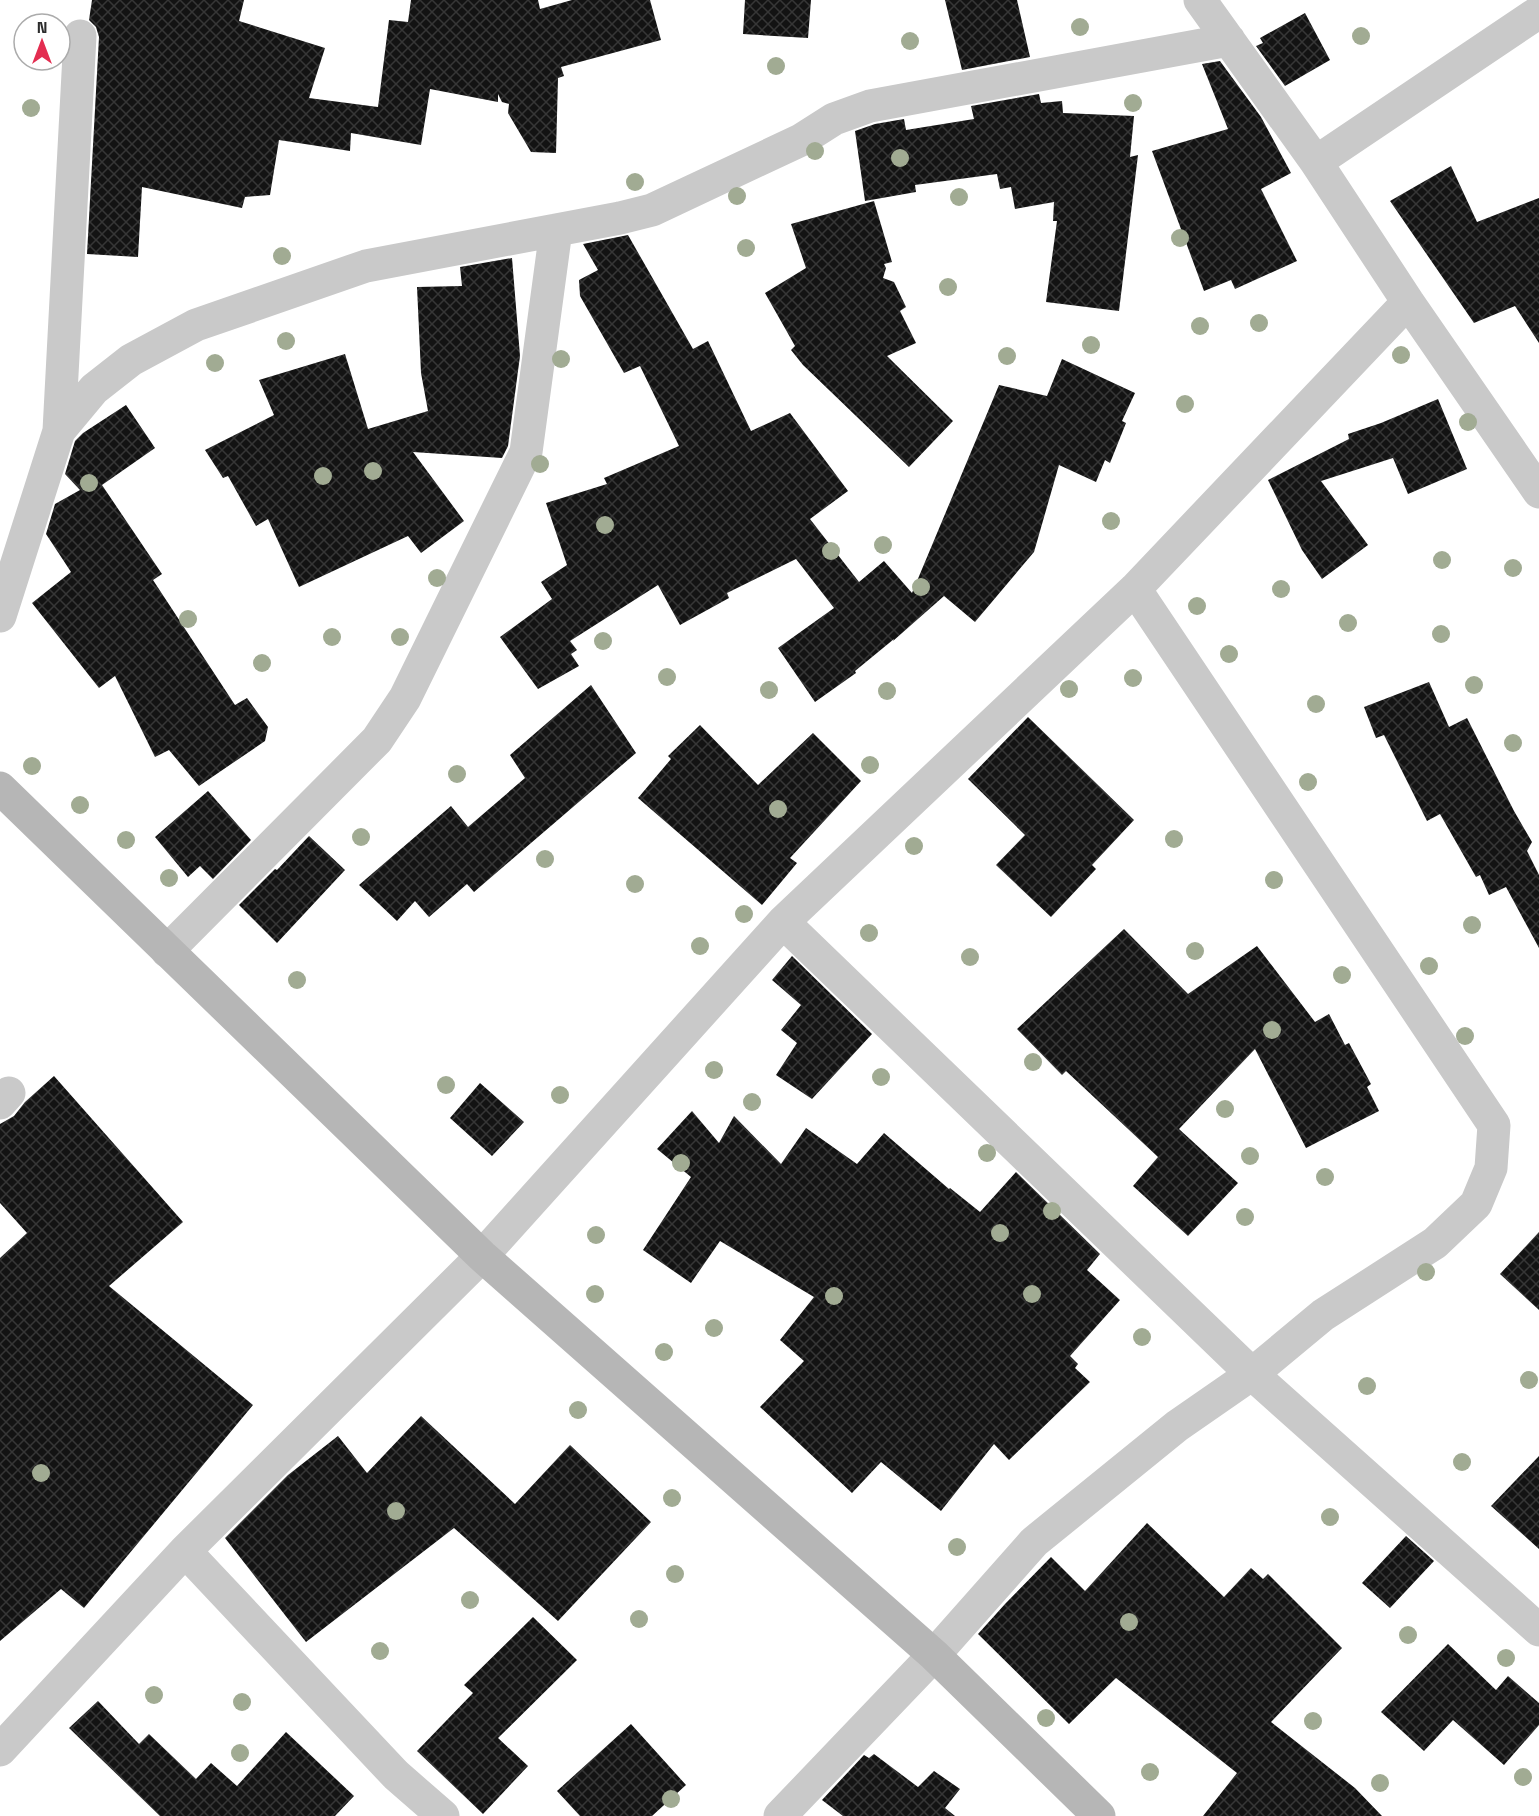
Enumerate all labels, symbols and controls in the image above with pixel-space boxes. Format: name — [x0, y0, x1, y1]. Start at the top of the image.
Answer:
north arrow — [12, 12, 72, 72]
text: N — [37, 17, 47, 38]

